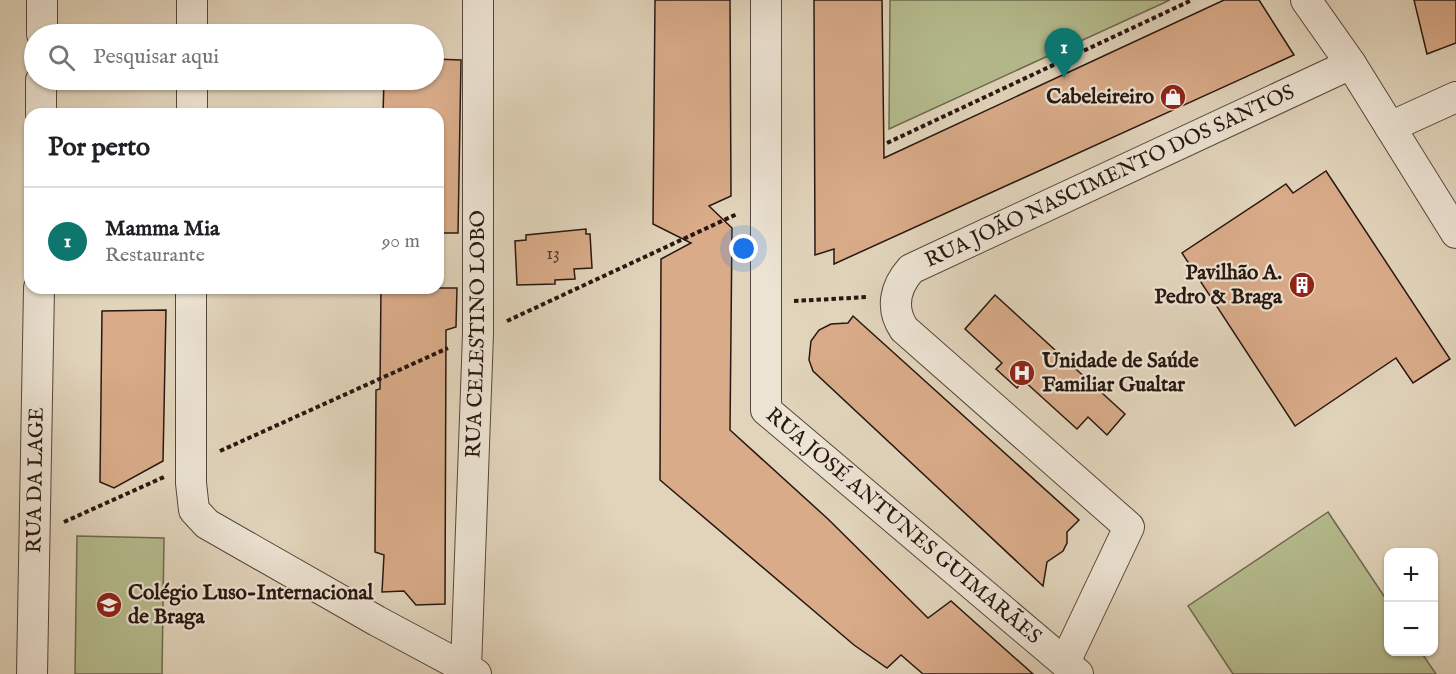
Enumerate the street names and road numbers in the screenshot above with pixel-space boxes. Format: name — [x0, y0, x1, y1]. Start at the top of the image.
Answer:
street label: RUA JOÃO NASCIMENTO DOS SANTOS — [921, 79, 1299, 274]
street label: RUA CELESTINO LOBO — [460, 210, 492, 459]
street label: RUA JOSÉ ANTUNES GUIMARÃES — [760, 402, 1047, 651]
street label: RUA DA LAGE — [21, 407, 50, 553]

